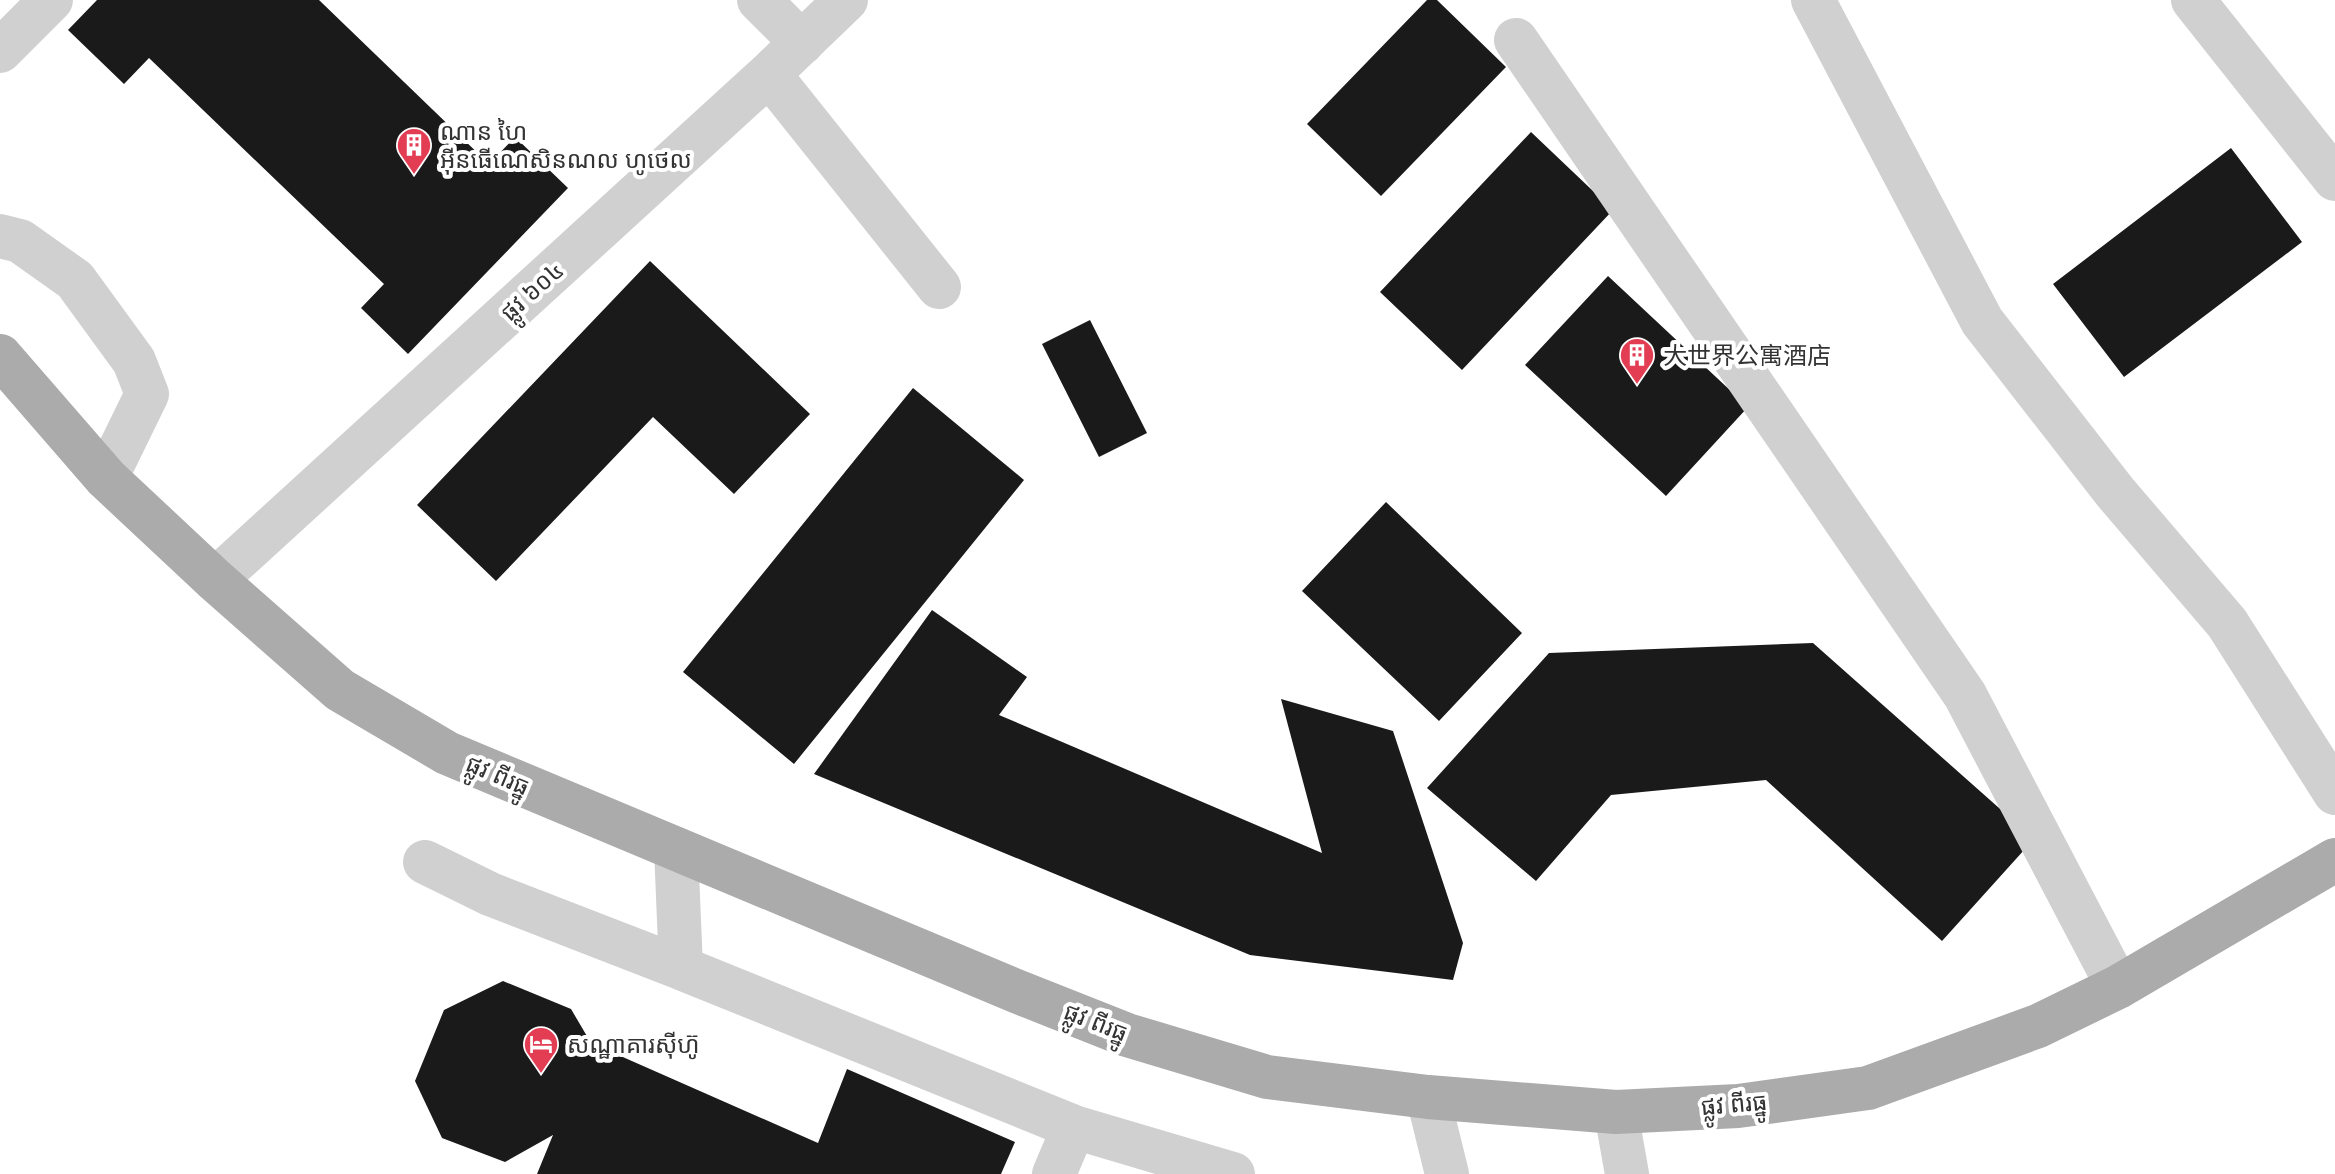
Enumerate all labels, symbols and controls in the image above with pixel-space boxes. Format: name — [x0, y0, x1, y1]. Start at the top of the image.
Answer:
place label: ណាន ហៃ អ៊ីនធើណេសិនណល ហូថេល — [440, 117, 692, 175]
building icon: ណាន ហៃ អ៊ីនធើណេសិនណល ហូថេល — [395, 126, 433, 176]
street label: ផ្លូវ ៦០៤ — [494, 255, 575, 333]
building icon: 大世界公寓酒店 — [1618, 336, 1656, 386]
place label: 大世界公寓酒店 — [1663, 341, 1831, 370]
street label: ផ្លូវ ពីរធ្នូ — [459, 749, 534, 809]
street label: ផ្លូវ ពីរធ្នូ — [1057, 997, 1132, 1055]
hotel icon: សណ្ឋាគារស៊ីហ៊ូ — [522, 1025, 560, 1075]
place label: សណ្ឋាគារស៊ីហ៊ូ — [567, 1030, 700, 1060]
street label: ផ្លូវ ពីរធ្នូ — [1700, 1087, 1769, 1129]

